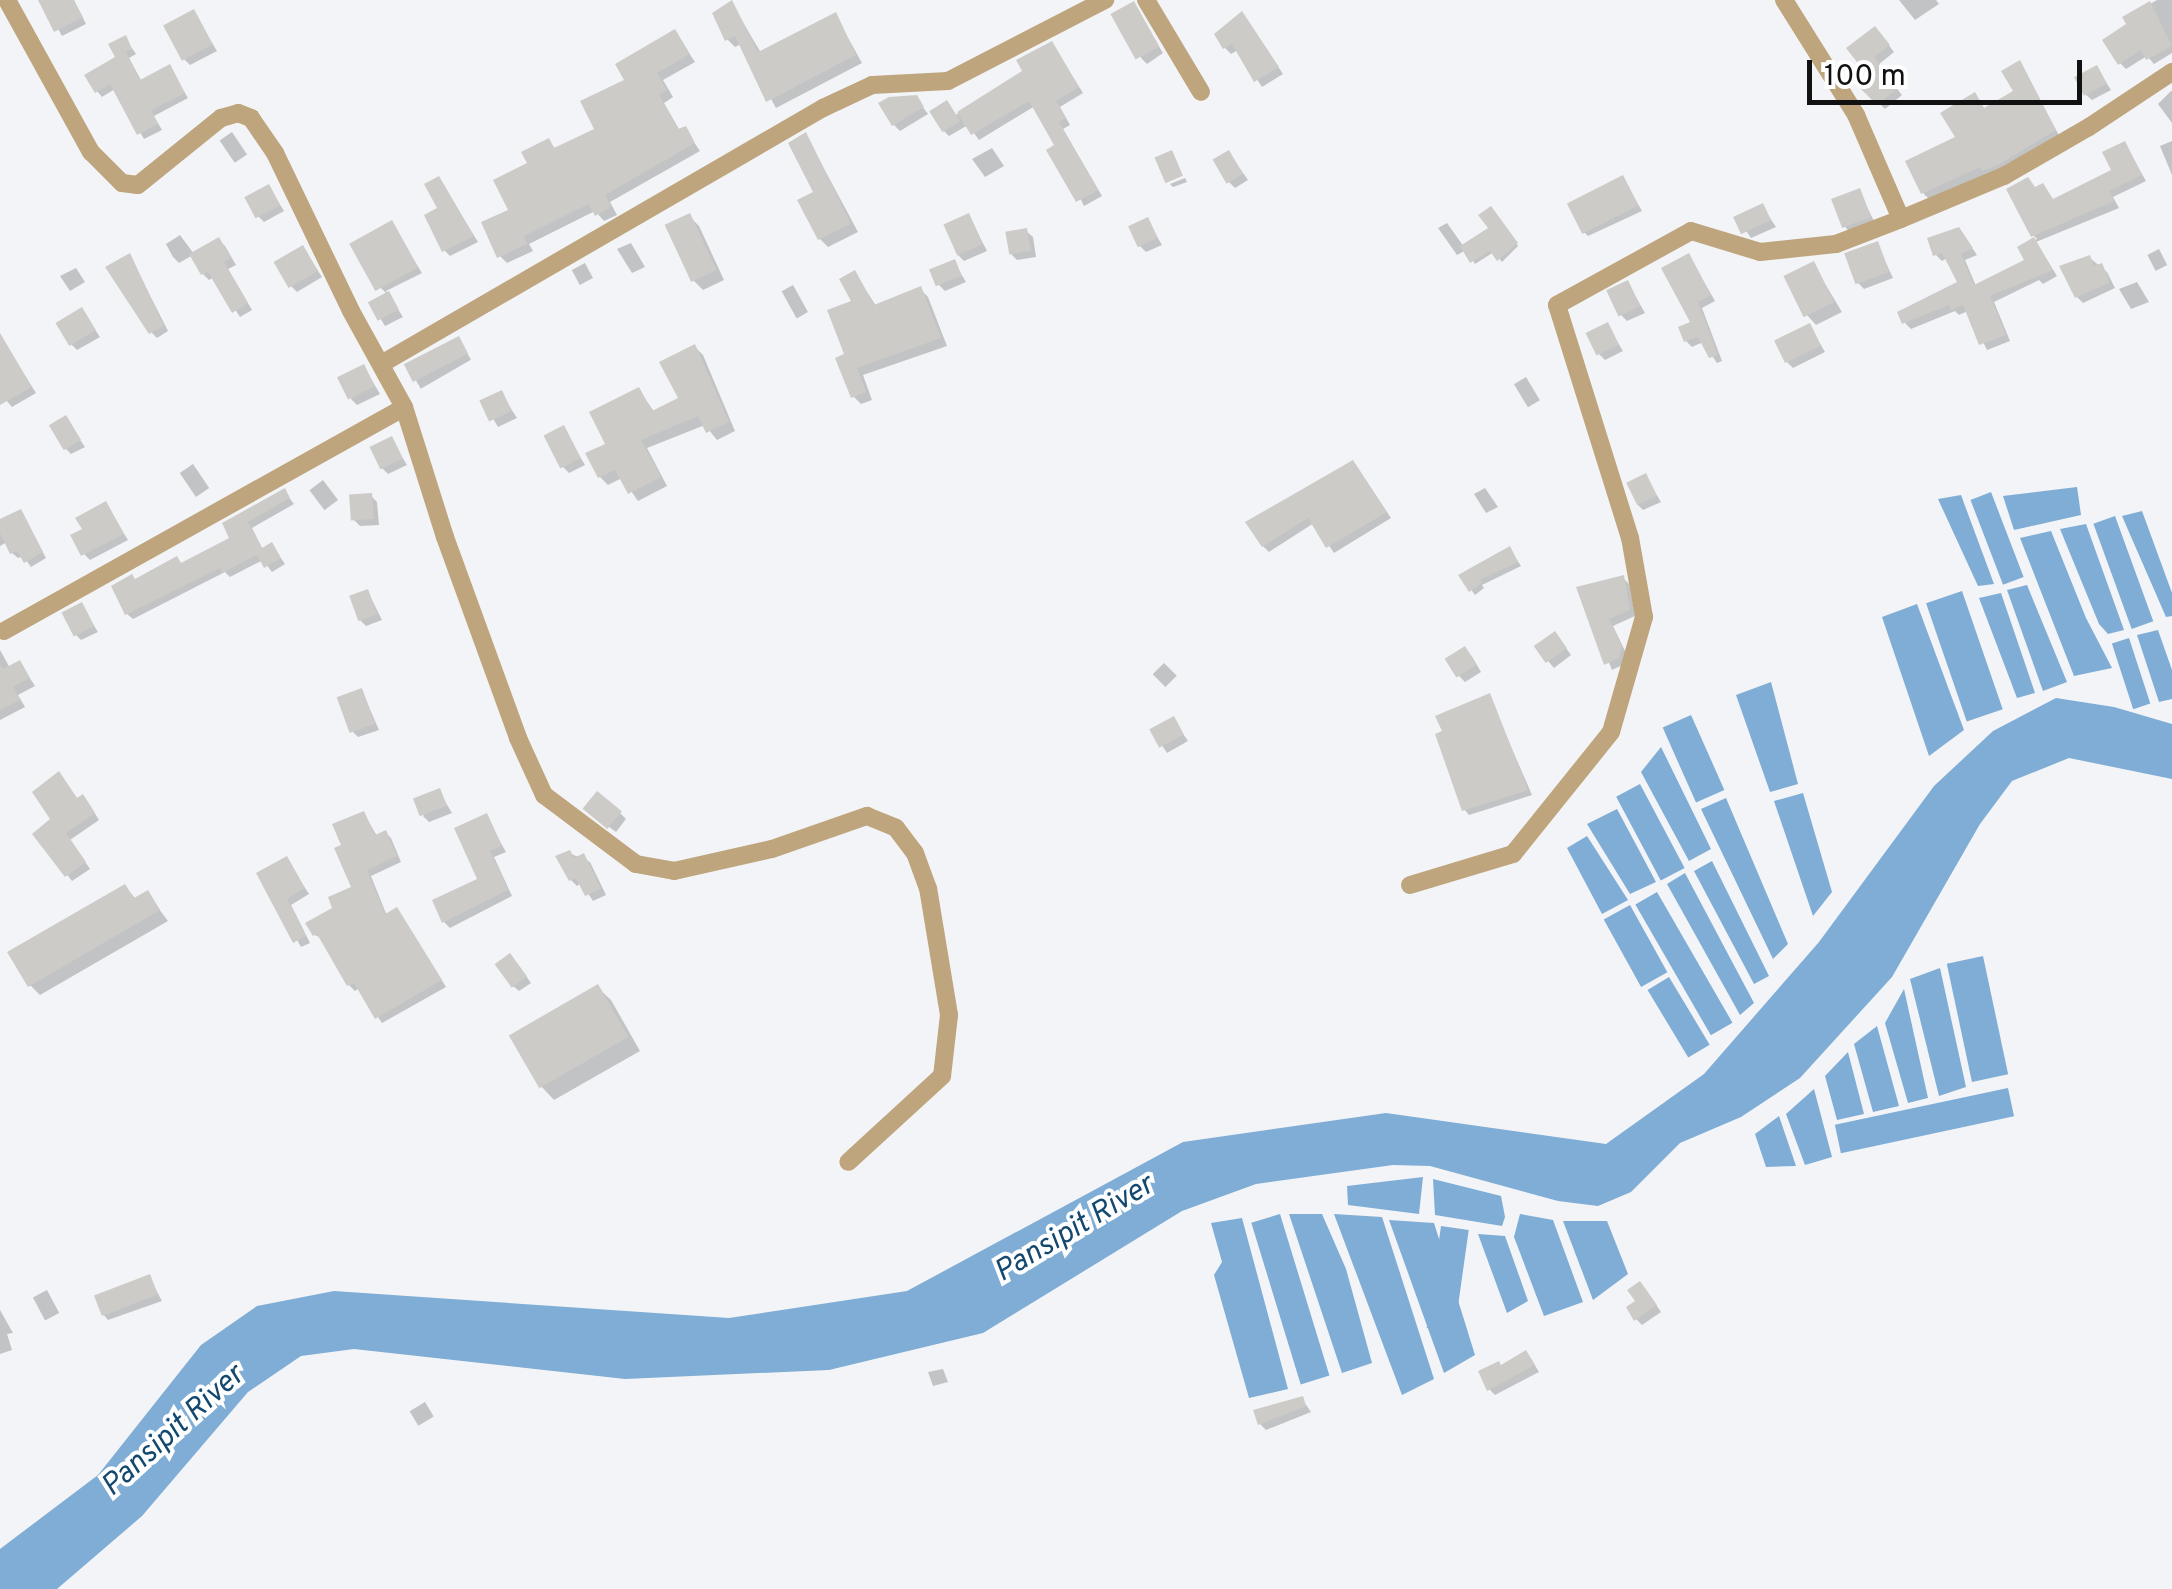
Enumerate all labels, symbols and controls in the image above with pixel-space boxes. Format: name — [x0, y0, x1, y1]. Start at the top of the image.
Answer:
scale bar — [1812, 40, 2087, 102]
text: 100 m — [1824, 59, 1906, 96]
water label: Pansipit River — [989, 1168, 1161, 1292]
water label: Pansipit River — [95, 1359, 253, 1505]

